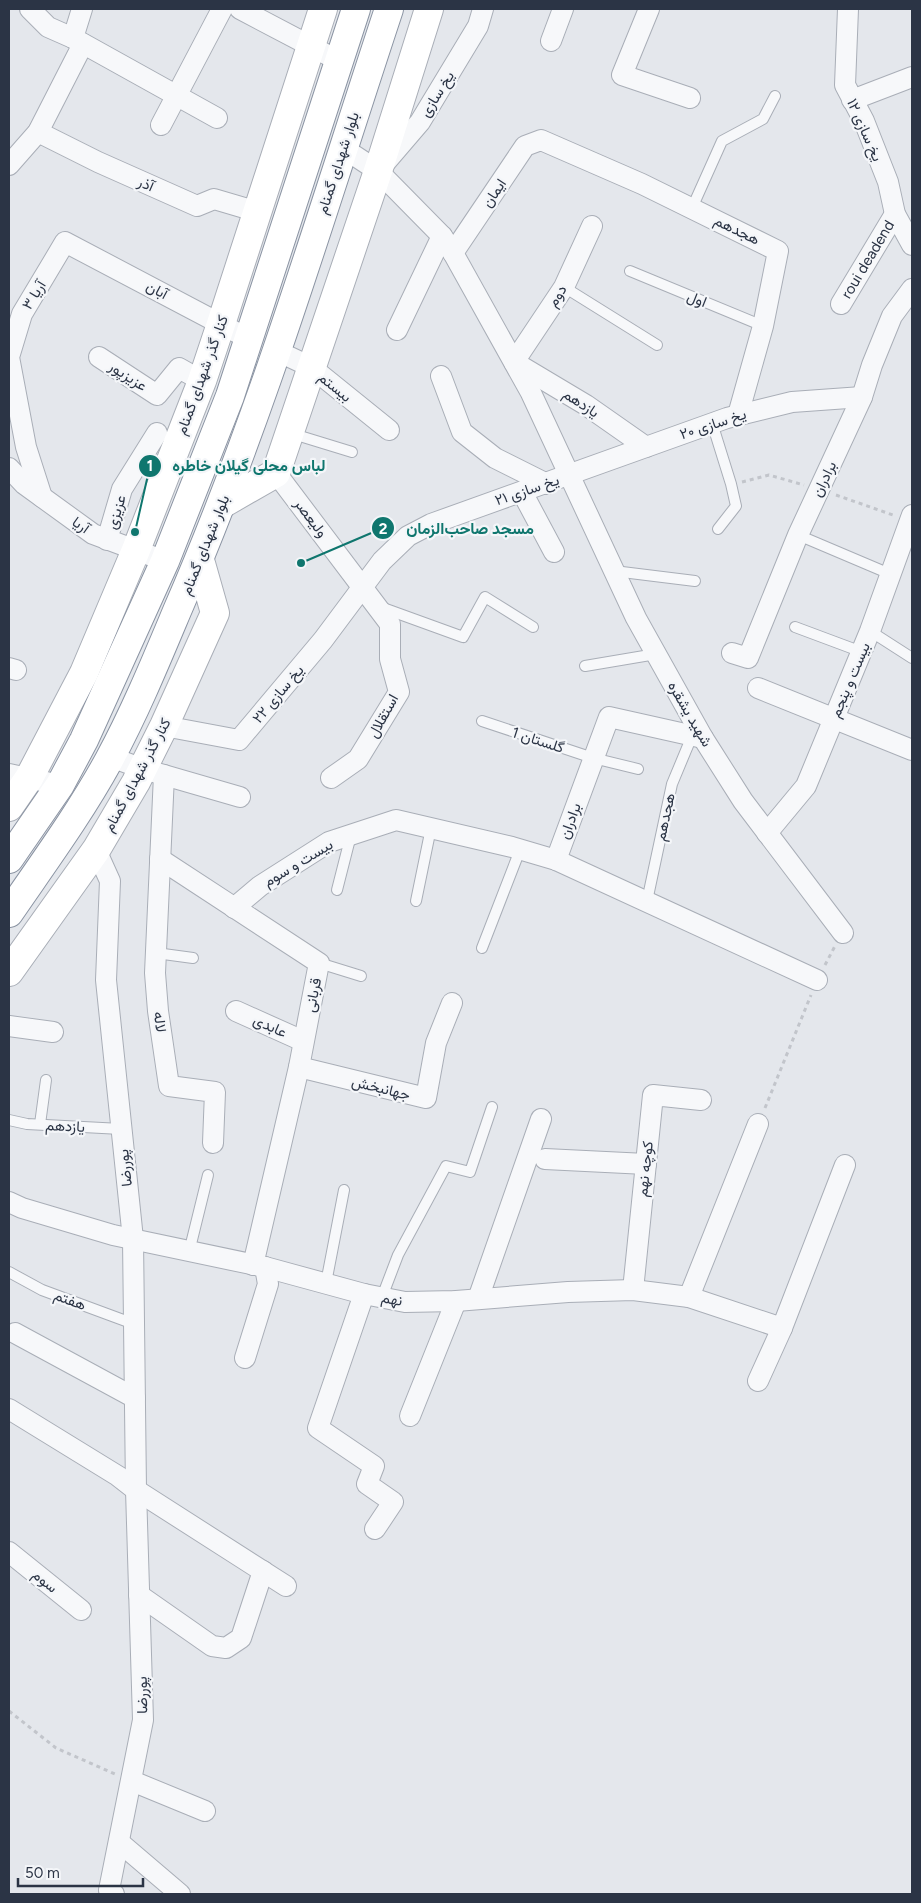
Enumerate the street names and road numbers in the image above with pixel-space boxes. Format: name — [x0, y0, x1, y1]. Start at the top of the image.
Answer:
street label: یخ سازی — [416, 68, 460, 121]
street label: یخ سازی ۱۲ — [841, 96, 887, 165]
street label: بلوار شهدای گمنام — [313, 110, 364, 217]
street label: آذر — [134, 172, 158, 196]
street label: ایمان — [478, 175, 510, 211]
street label: هجدهم — [711, 211, 763, 250]
street label: roui deadend — [837, 217, 898, 302]
street label: آریا ۳ — [18, 276, 51, 313]
street label: آبان — [143, 277, 172, 304]
street label: دوم — [543, 282, 572, 311]
street label: اول — [684, 287, 710, 311]
street label: کنار گذر شهدای گمنام — [172, 312, 233, 438]
street label: عزیزپور — [104, 356, 151, 396]
street label: بیستم — [314, 368, 355, 407]
street label: یازدهم — [559, 385, 603, 422]
street label: یخ سازی ۲۰ — [677, 405, 749, 445]
street label: برادران — [808, 458, 840, 500]
street label: یخ سازی ۲۱ — [492, 471, 562, 511]
street label: عزیزی — [102, 492, 131, 532]
street label: بلوار شهدای گمنام — [177, 492, 234, 598]
street label: ولیعصر — [290, 494, 331, 541]
street label: آریا — [69, 513, 94, 538]
street label: بیست و پنجم — [826, 640, 875, 721]
street label: یخ سازی ۲۲ — [248, 661, 309, 728]
street label: شهید یشقره — [664, 678, 716, 750]
street label: استقلال — [364, 691, 402, 741]
street label: کنار گذر شهدای گمنام — [99, 715, 176, 835]
street label: گلستان 1 — [510, 723, 567, 757]
street label: هجدهم — [651, 791, 680, 843]
street label: برادران — [555, 800, 585, 842]
street label: بیست و سوم — [260, 835, 337, 892]
street label: قربانی — [301, 976, 326, 1014]
street label: لاله — [150, 1011, 170, 1033]
street label: عابدی — [250, 1011, 290, 1042]
street label: جهانبخش — [350, 1072, 412, 1105]
street label: یازدهم — [45, 1116, 85, 1137]
street label: کوچه نهم — [633, 1140, 658, 1198]
street label: پوررضا — [114, 1148, 137, 1188]
street label: هفتم — [51, 1286, 88, 1315]
street label: نهم — [380, 1288, 404, 1311]
street label: سوم — [28, 1565, 61, 1598]
street label: پوررضا — [133, 1676, 152, 1714]

